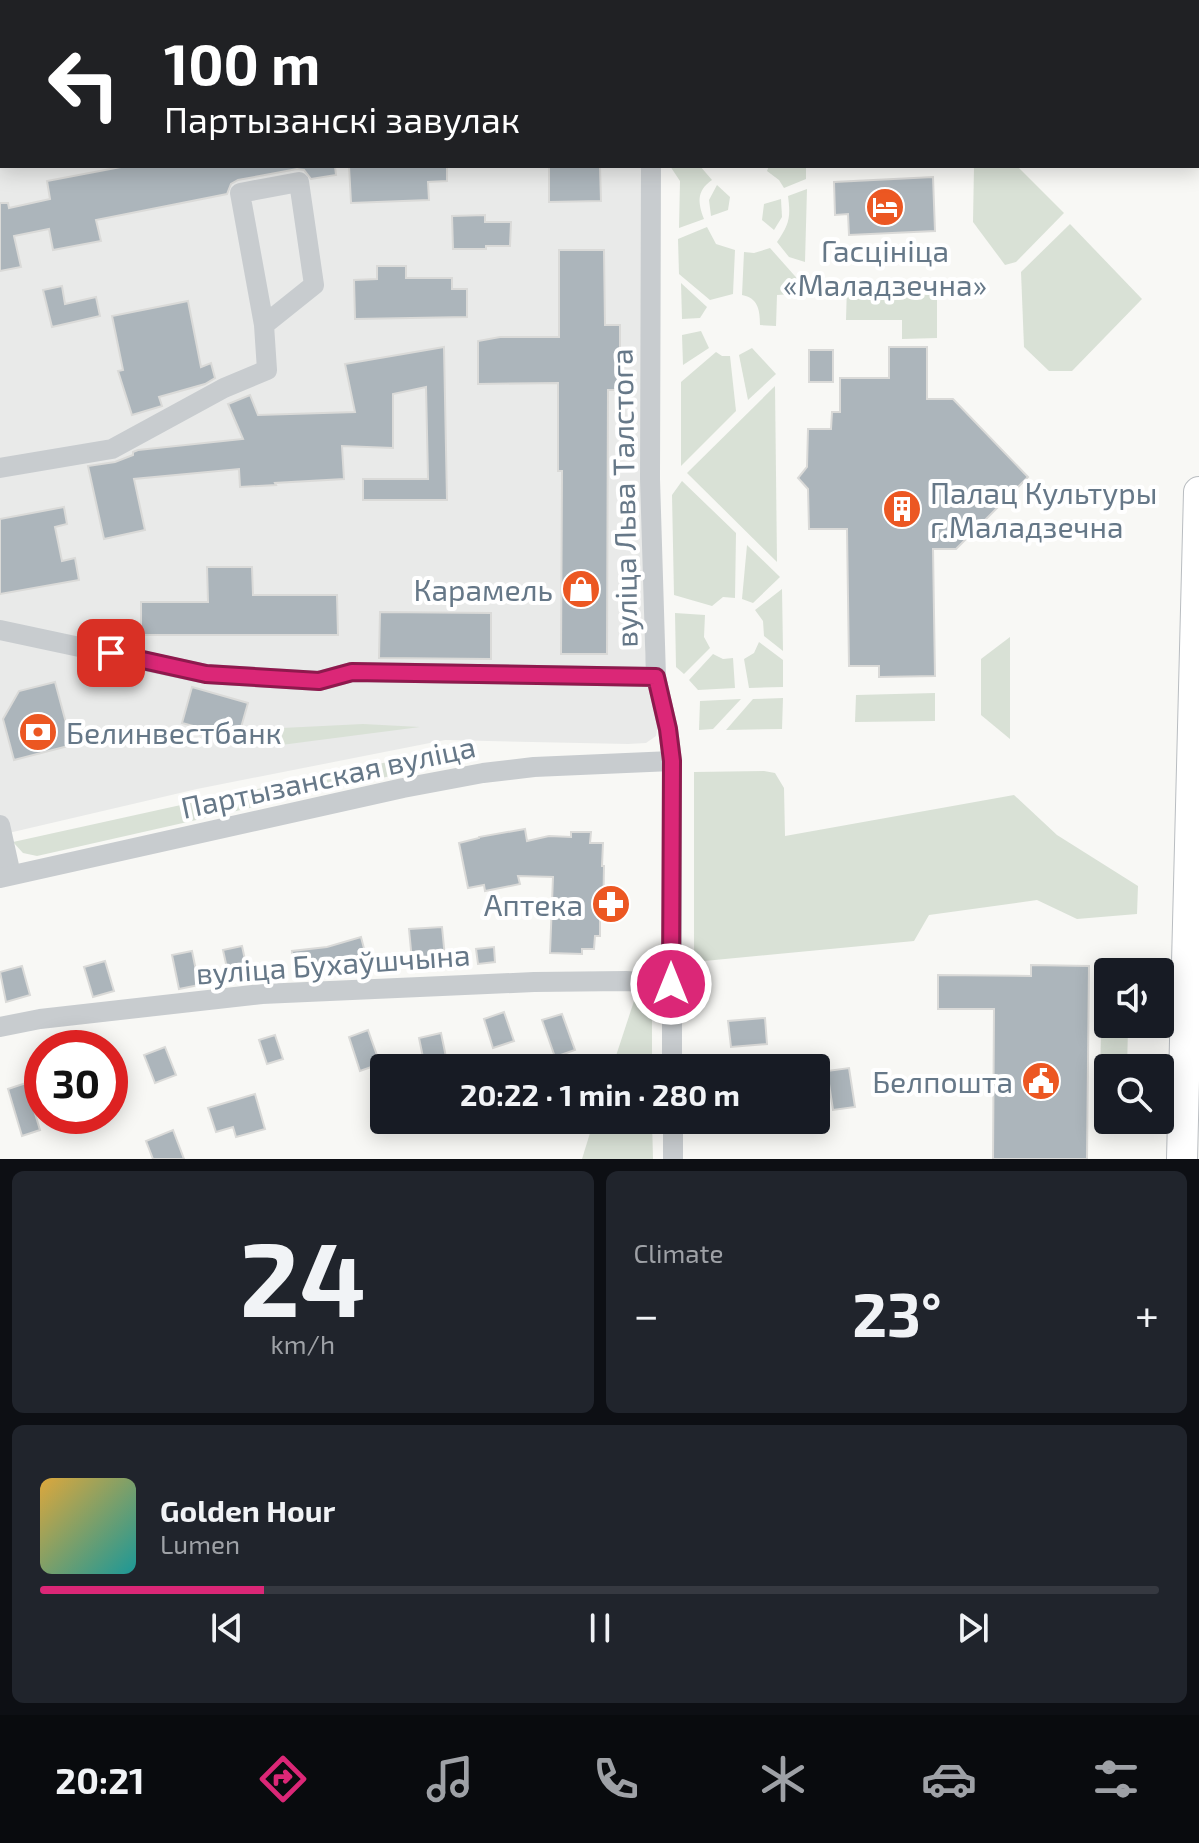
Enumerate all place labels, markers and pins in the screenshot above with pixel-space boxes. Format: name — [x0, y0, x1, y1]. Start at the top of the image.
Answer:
hotel icon: Гасцініца «Маладзечна» — [864, 186, 906, 228]
place label: Гасцініца «Маладзечна» — [783, 232, 987, 302]
place label: Палац Культуры г.Маладзечна — [930, 474, 1157, 544]
building icon: Палац Культуры г.Маладзечна — [881, 488, 923, 530]
shop icon: Карамель — [560, 568, 602, 610]
place label: Карамель — [414, 571, 553, 607]
pin — [77, 619, 145, 687]
bank icon: Белинвестбанк — [17, 711, 59, 753]
place label: Белинвестбанк — [66, 714, 282, 750]
pharmacy icon: Аптека — [590, 883, 632, 925]
place label: Аптека — [484, 886, 583, 922]
public building icon: Белпошта — [1020, 1060, 1062, 1102]
place label: Белпошта — [872, 1063, 1013, 1099]

